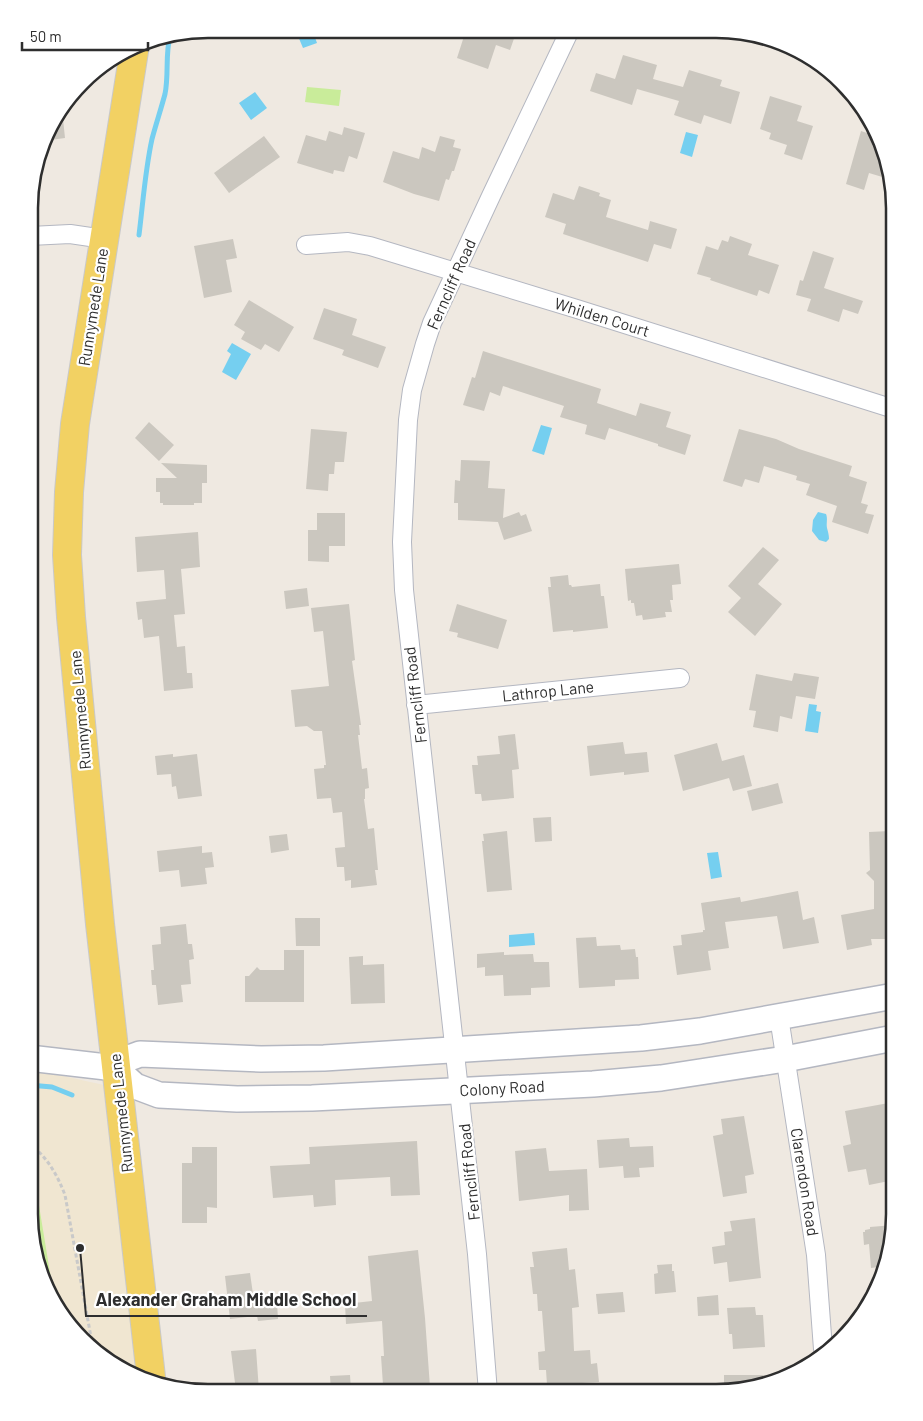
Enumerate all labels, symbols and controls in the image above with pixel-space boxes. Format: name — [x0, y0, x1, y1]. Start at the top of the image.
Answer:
scale bar — [22, 20, 149, 52]
text: 50 m — [30, 27, 62, 45]
street label: Ferncliff Road — [422, 235, 479, 332]
street label: Runnymede Lane — [74, 247, 111, 367]
street label: Whilden Court — [552, 293, 652, 340]
street label: Ferncliff Road — [399, 646, 430, 745]
street label: Runnymede Lane — [65, 650, 94, 770]
street label: Lathrop Lane — [501, 676, 595, 705]
street label: Runnymede Lane — [105, 1053, 136, 1173]
street label: Colony Road — [459, 1076, 545, 1099]
street label: Ferncliff Road — [454, 1123, 483, 1221]
street label: Clarendon Road — [788, 1127, 823, 1237]
callout: Alexander Graham Middle School — [86, 1283, 367, 1316]
text: Alexander Graham Middle School — [96, 1288, 356, 1310]

